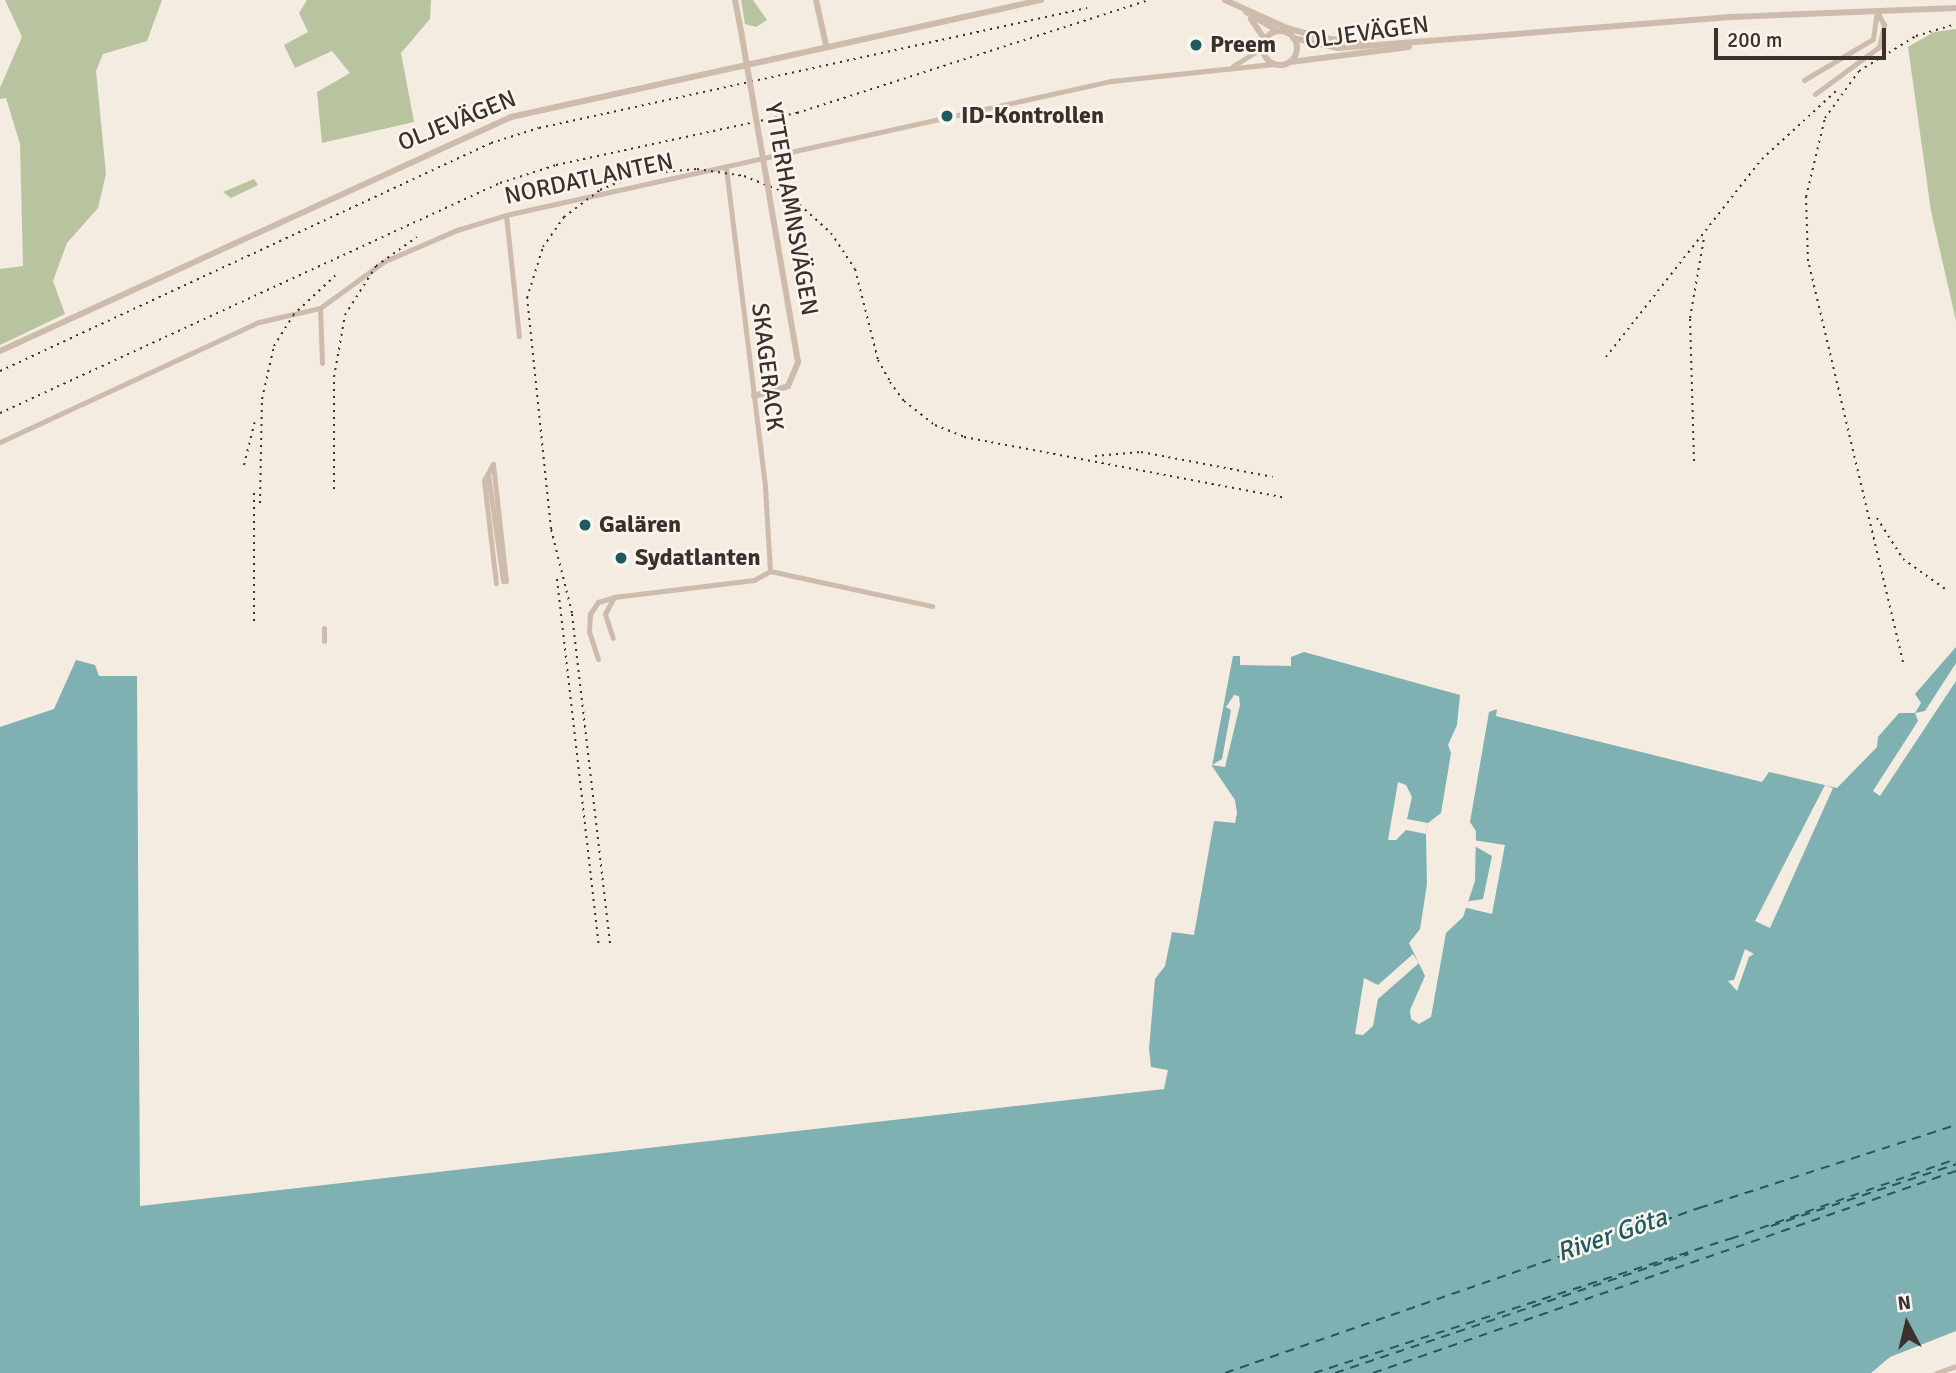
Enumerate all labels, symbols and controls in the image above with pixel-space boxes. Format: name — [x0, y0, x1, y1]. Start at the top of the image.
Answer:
street label: OLJEVÄGEN — [1303, 10, 1431, 56]
scale bar — [1718, 14, 1890, 58]
text: 200 m — [1727, 27, 1782, 53]
place label: Preem — [1210, 31, 1276, 59]
marker: Preem — [1188, 37, 1204, 53]
street label: OLJEVÄGEN — [394, 84, 520, 158]
street label: YTTERHAMNSVÄGEN — [758, 100, 824, 318]
place label: ID-Kontrollen — [961, 102, 1104, 130]
marker: ID-Kontrollen — [939, 108, 955, 124]
street label: NORDATLANTEN — [502, 147, 676, 211]
street label: SKAGERACK — [745, 301, 789, 433]
place label: Galären — [599, 511, 681, 539]
marker: Galären — [577, 517, 593, 533]
place label: Sydatlanten — [635, 544, 761, 572]
marker: Sydatlanten — [613, 550, 629, 566]
water label: River Göta — [1553, 1203, 1671, 1269]
north arrow — [1872, 1289, 1942, 1359]
text: N — [1896, 1290, 1912, 1316]

